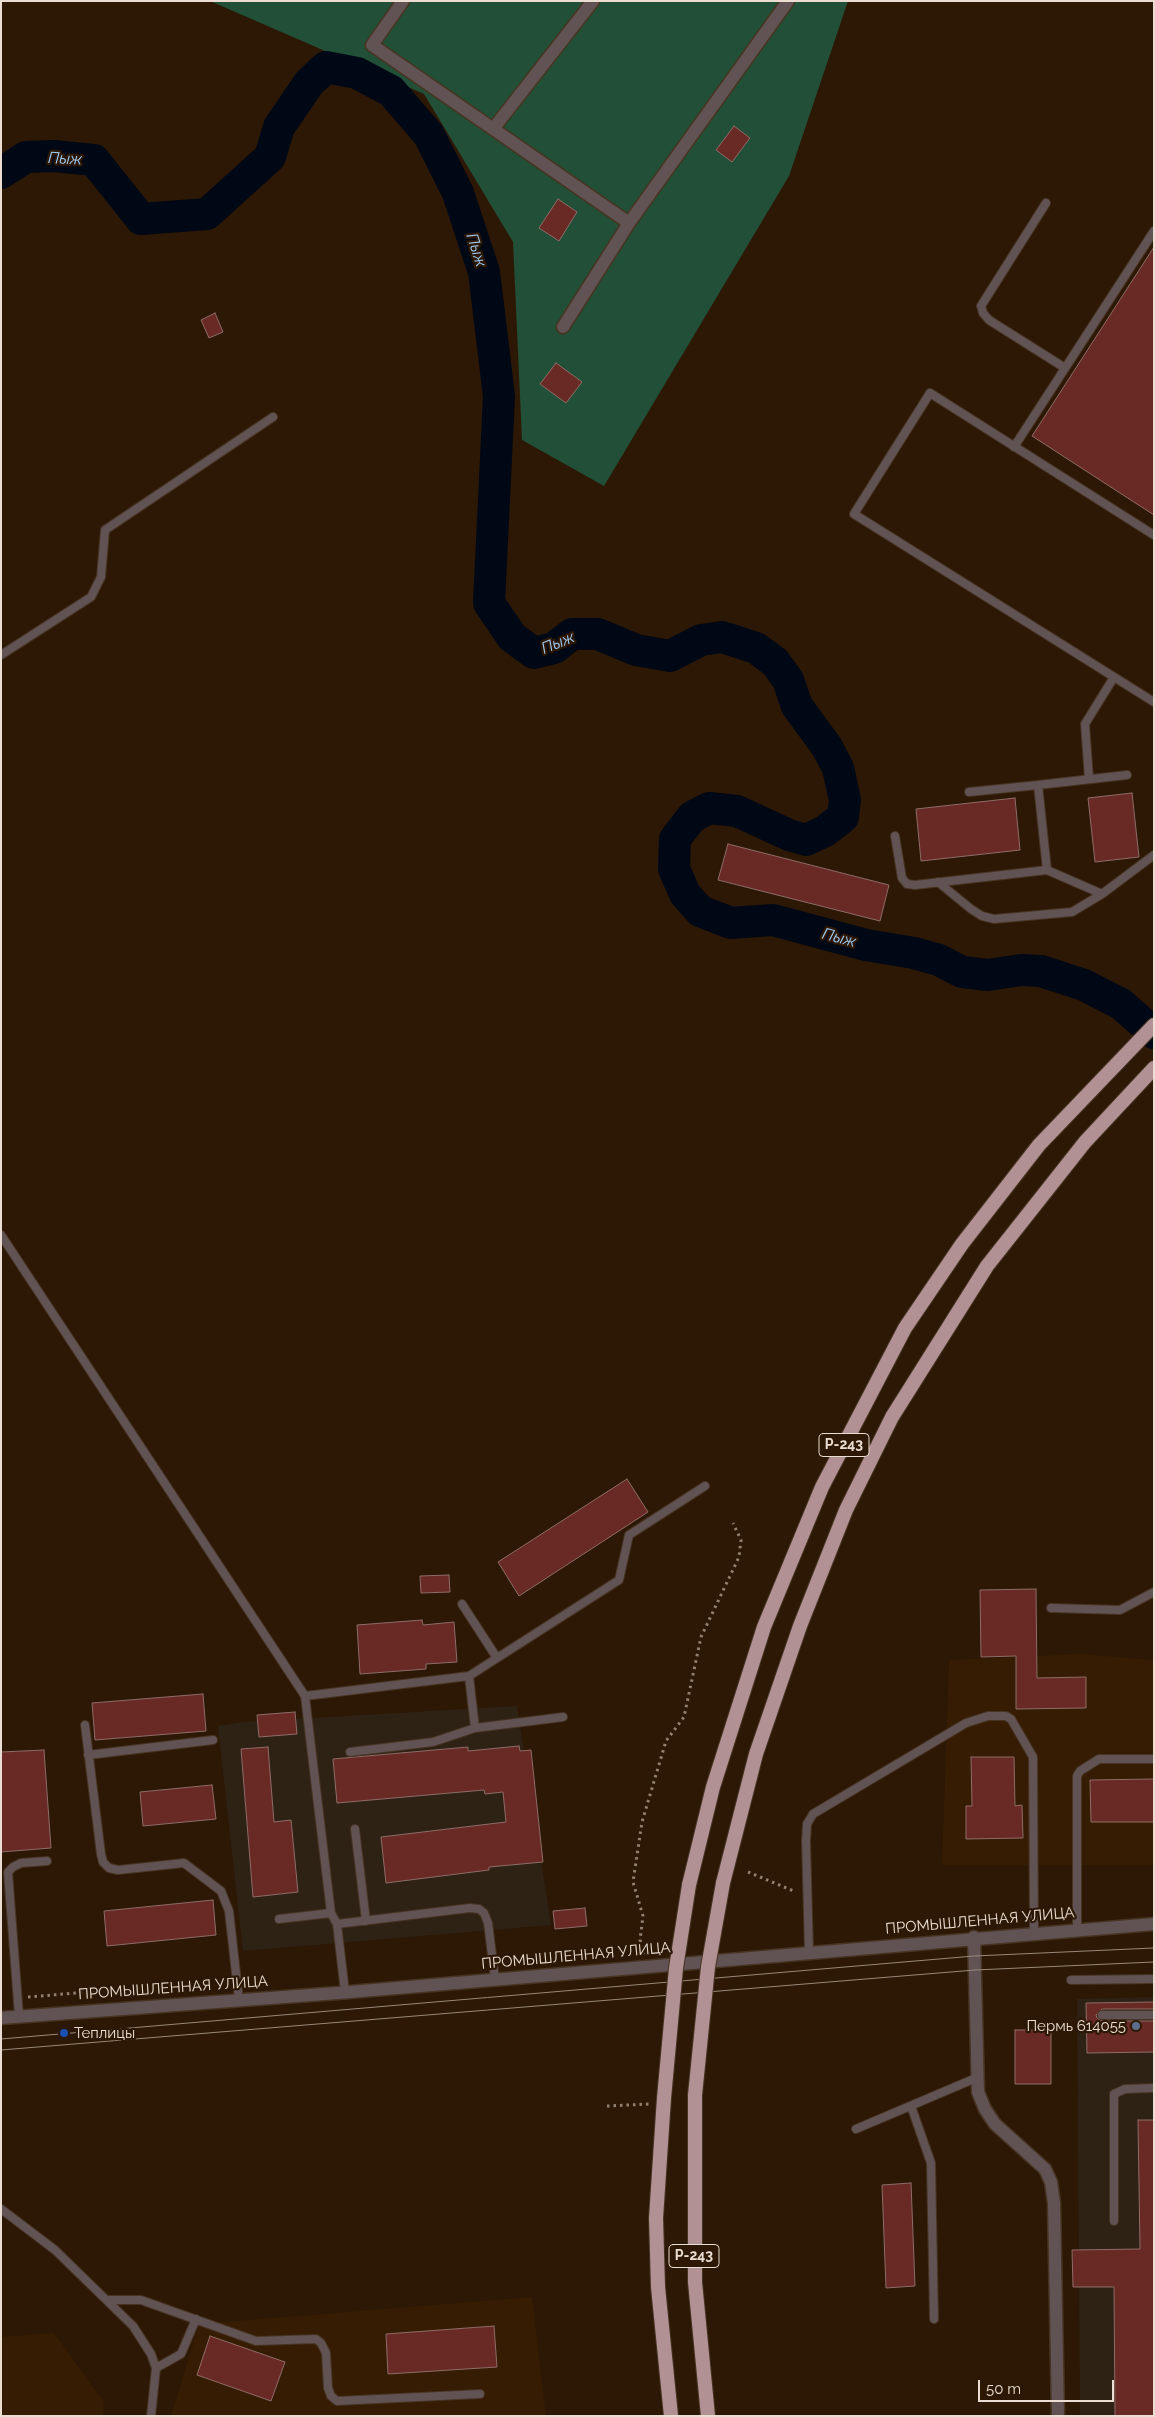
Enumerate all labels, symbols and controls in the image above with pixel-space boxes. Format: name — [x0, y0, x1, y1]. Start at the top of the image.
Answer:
water label: Пыж — [47, 149, 83, 169]
water label: Пыж — [462, 231, 490, 269]
water label: Пыж — [539, 628, 577, 658]
water label: Пыж — [820, 924, 858, 952]
road number: Р-243 — [819, 1434, 869, 1456]
street label: ПРОМЫШЛЕННАЯ УЛИЦА — [885, 1904, 1075, 1938]
street label: ПРОМЫШЛЕННАЯ УЛИЦА — [481, 1939, 671, 1973]
street label: ПРОМЫШЛЕННАЯ УЛИЦА — [78, 1972, 268, 2004]
place label: Пермь 614055 — [1026, 2017, 1126, 2035]
marker: Пермь 614055 — [1130, 2020, 1142, 2032]
place label: Теплицы — [74, 2024, 135, 2042]
marker: Теплицы — [58, 2027, 70, 2039]
road number: Р-243 — [669, 2244, 719, 2268]
scale bar — [980, 2370, 1116, 2402]
text: 50 m — [986, 2380, 1021, 2398]

